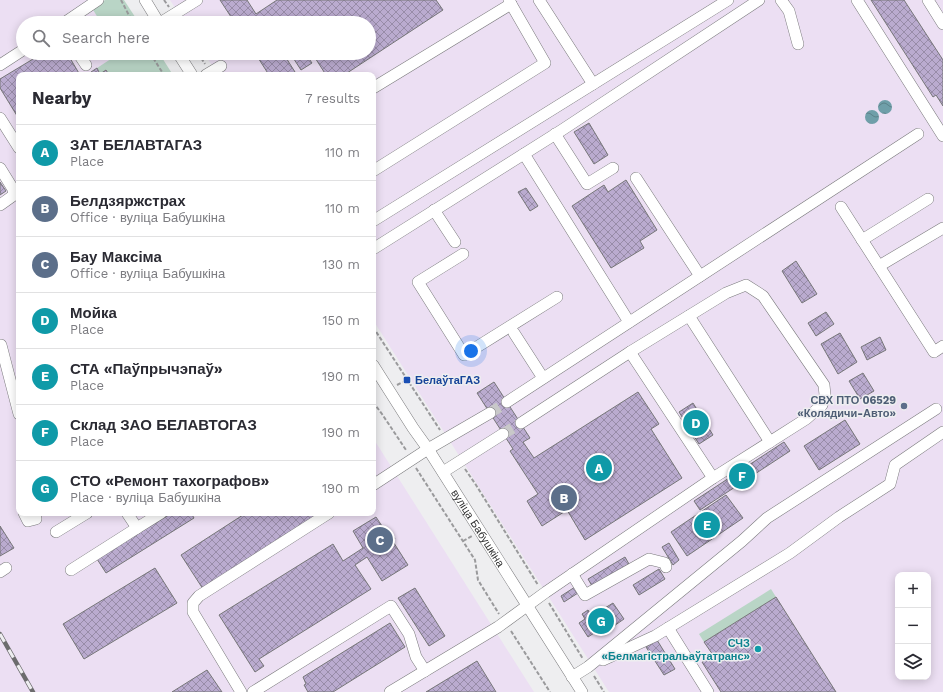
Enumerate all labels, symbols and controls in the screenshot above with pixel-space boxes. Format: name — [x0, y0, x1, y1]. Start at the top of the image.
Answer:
search box — [16, 16, 376, 60]
icon: search — [30, 27, 52, 49]
text: Search here — [62, 29, 150, 47]
text: Nearby — [32, 88, 91, 108]
text: 7 results — [305, 91, 360, 106]
text: ЗАТ БЕЛАВТАГАЗ — [70, 136, 202, 154]
text: A — [41, 145, 49, 160]
text: 110 m — [325, 145, 360, 160]
text: Place — [70, 154, 104, 169]
text: Белдзяржстрах — [70, 192, 186, 210]
text: B — [41, 201, 49, 216]
text: 110 m — [325, 201, 360, 216]
text: Office · вуліца Бабушкіна — [70, 210, 225, 225]
text: Бау Максіма — [70, 248, 162, 266]
text: C — [41, 257, 49, 272]
text: 130 m — [322, 257, 360, 272]
text: Office · вуліца Бабушкіна — [70, 266, 225, 281]
text: Мойка — [70, 304, 117, 322]
text: D — [40, 313, 50, 328]
text: 150 m — [322, 313, 360, 328]
text: Place — [70, 322, 104, 337]
your location — [461, 341, 481, 361]
text: СТА «Паўпрычэпаў» — [70, 360, 223, 378]
text: E — [41, 369, 49, 384]
text: 190 m — [322, 369, 360, 384]
place label: БелаўтаГАЗ — [415, 374, 480, 387]
marker: БелаўтаГАЗ — [402, 375, 412, 385]
text: Place — [70, 378, 104, 393]
place label: СВХ ПТО 06529 «Колядичи-Авто» — [797, 394, 897, 420]
marker: СВХ ПТО 06529 «Колядичи-Авто» — [899, 401, 909, 411]
pin: D — [683, 408, 709, 438]
text: Склад ЗАО БЕЛАВТОГАЗ — [70, 416, 257, 434]
text: F — [41, 425, 49, 440]
text: 190 m — [322, 425, 360, 440]
text: Place — [70, 434, 104, 449]
pin: A — [586, 453, 612, 483]
pin: F — [729, 461, 755, 491]
text: СТО «Ремонт тахографов» — [70, 472, 269, 490]
text: G — [40, 481, 50, 496]
text: 190 m — [322, 481, 360, 496]
pin: B — [551, 483, 577, 513]
street label: вуліца Бабушкіна — [448, 487, 507, 570]
text: Place · вуліца Бабушкіна — [70, 490, 221, 505]
pin: E — [694, 510, 720, 540]
pin: C — [367, 525, 393, 555]
map controls — [895, 572, 931, 680]
button: + — [895, 572, 931, 608]
pin: G — [588, 606, 614, 636]
button: − — [895, 608, 931, 644]
place label: СЧЗ «Белмагістральаўтатранс» — [602, 637, 751, 663]
marker: СЧЗ «Белмагістральаўтатранс» — [753, 644, 763, 654]
button: layers — [895, 644, 931, 680]

